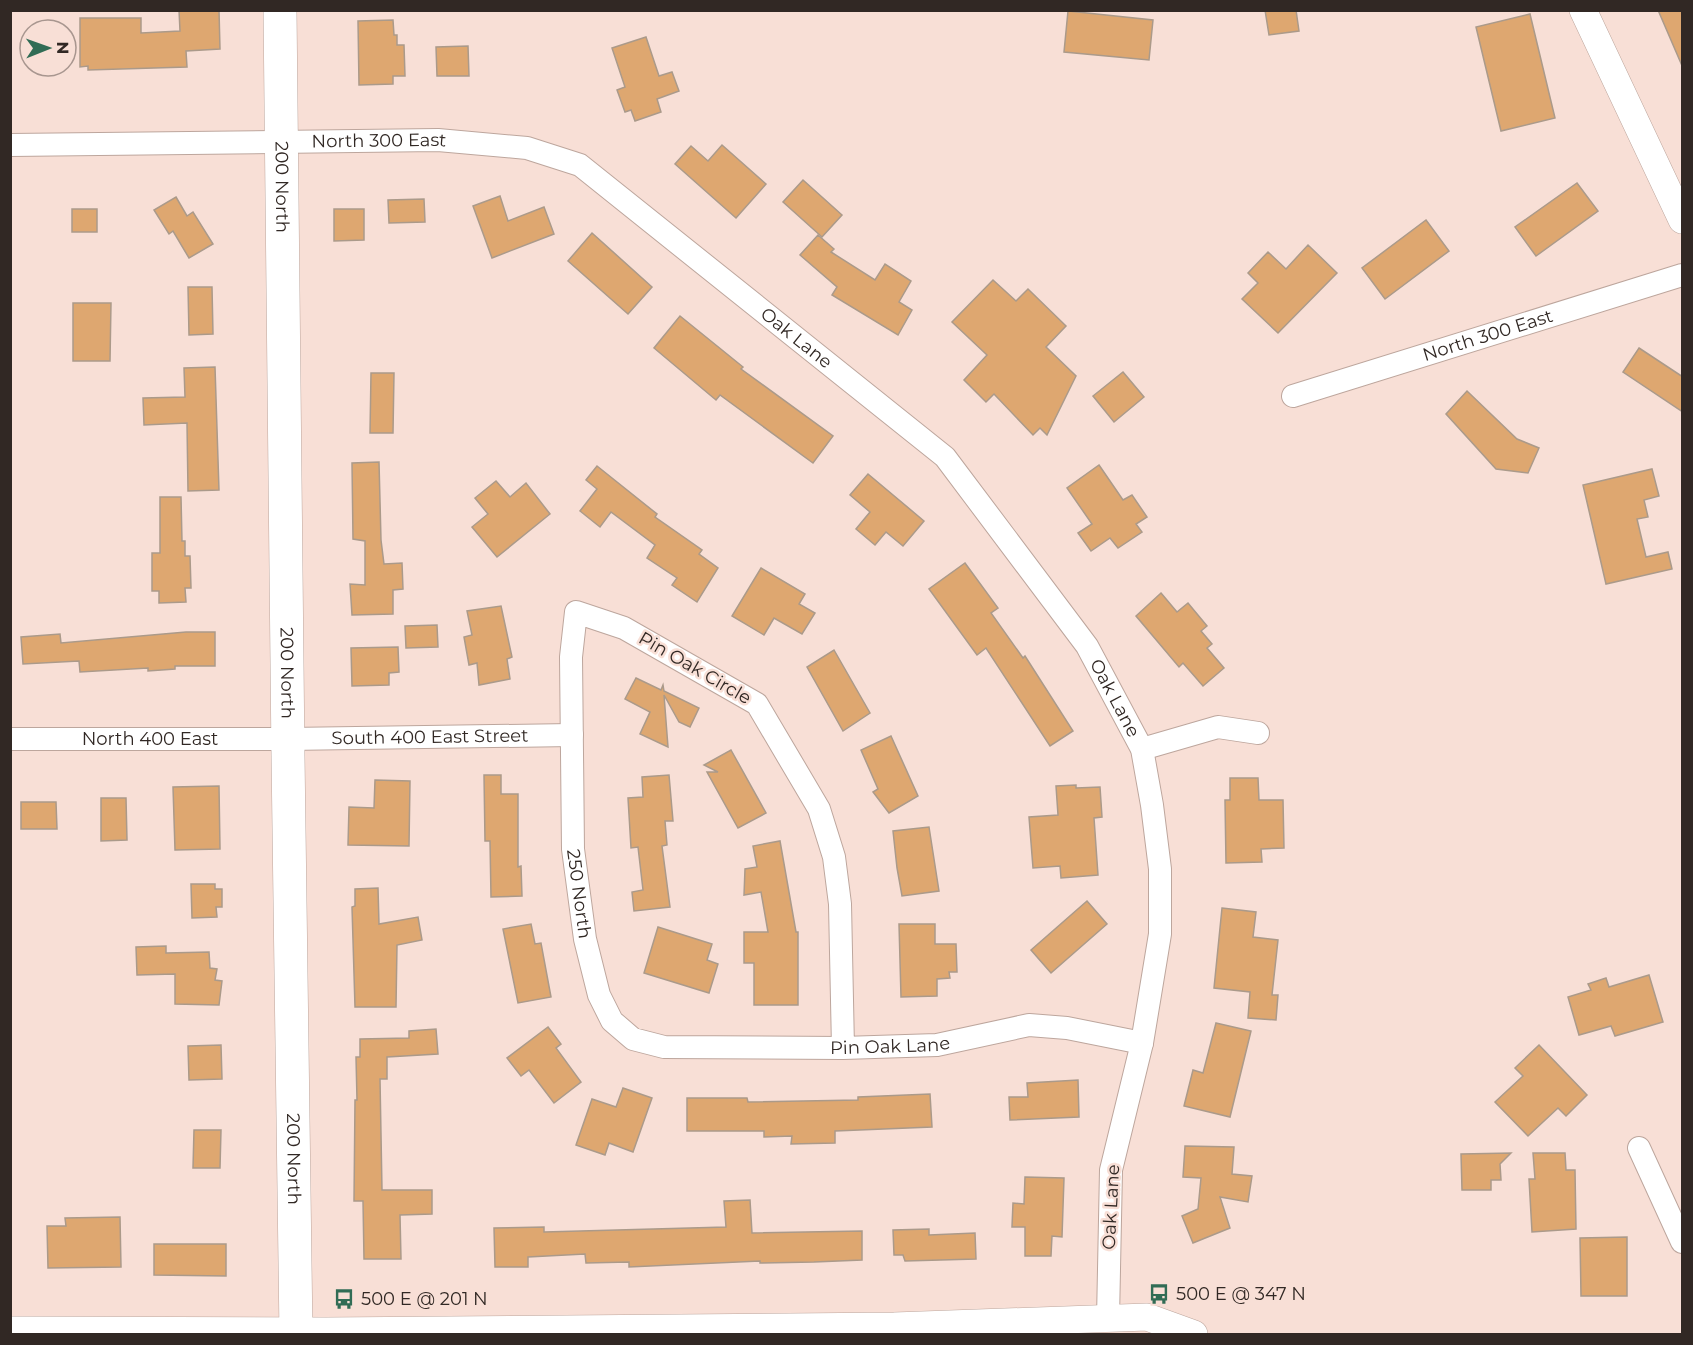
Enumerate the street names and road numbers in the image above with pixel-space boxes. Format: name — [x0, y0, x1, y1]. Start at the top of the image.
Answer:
street label: North 300 East — [311, 129, 447, 152]
street label: 200 North — [270, 141, 293, 233]
street label: Oak Lane — [756, 303, 837, 373]
street label: North 300 East — [1420, 305, 1556, 366]
street label: 200 North — [276, 627, 299, 719]
street label: Pin Oak Circle — [635, 627, 755, 709]
street label: Oak Lane — [1085, 655, 1145, 741]
street label: South 400 East Street — [331, 725, 529, 749]
street label: North 400 East — [82, 728, 218, 750]
street label: 250 North — [562, 848, 596, 940]
street label: Pin Oak Lane — [830, 1031, 952, 1059]
street label: 200 North — [282, 1113, 305, 1205]
street label: Oak Lane — [1098, 1164, 1124, 1250]

